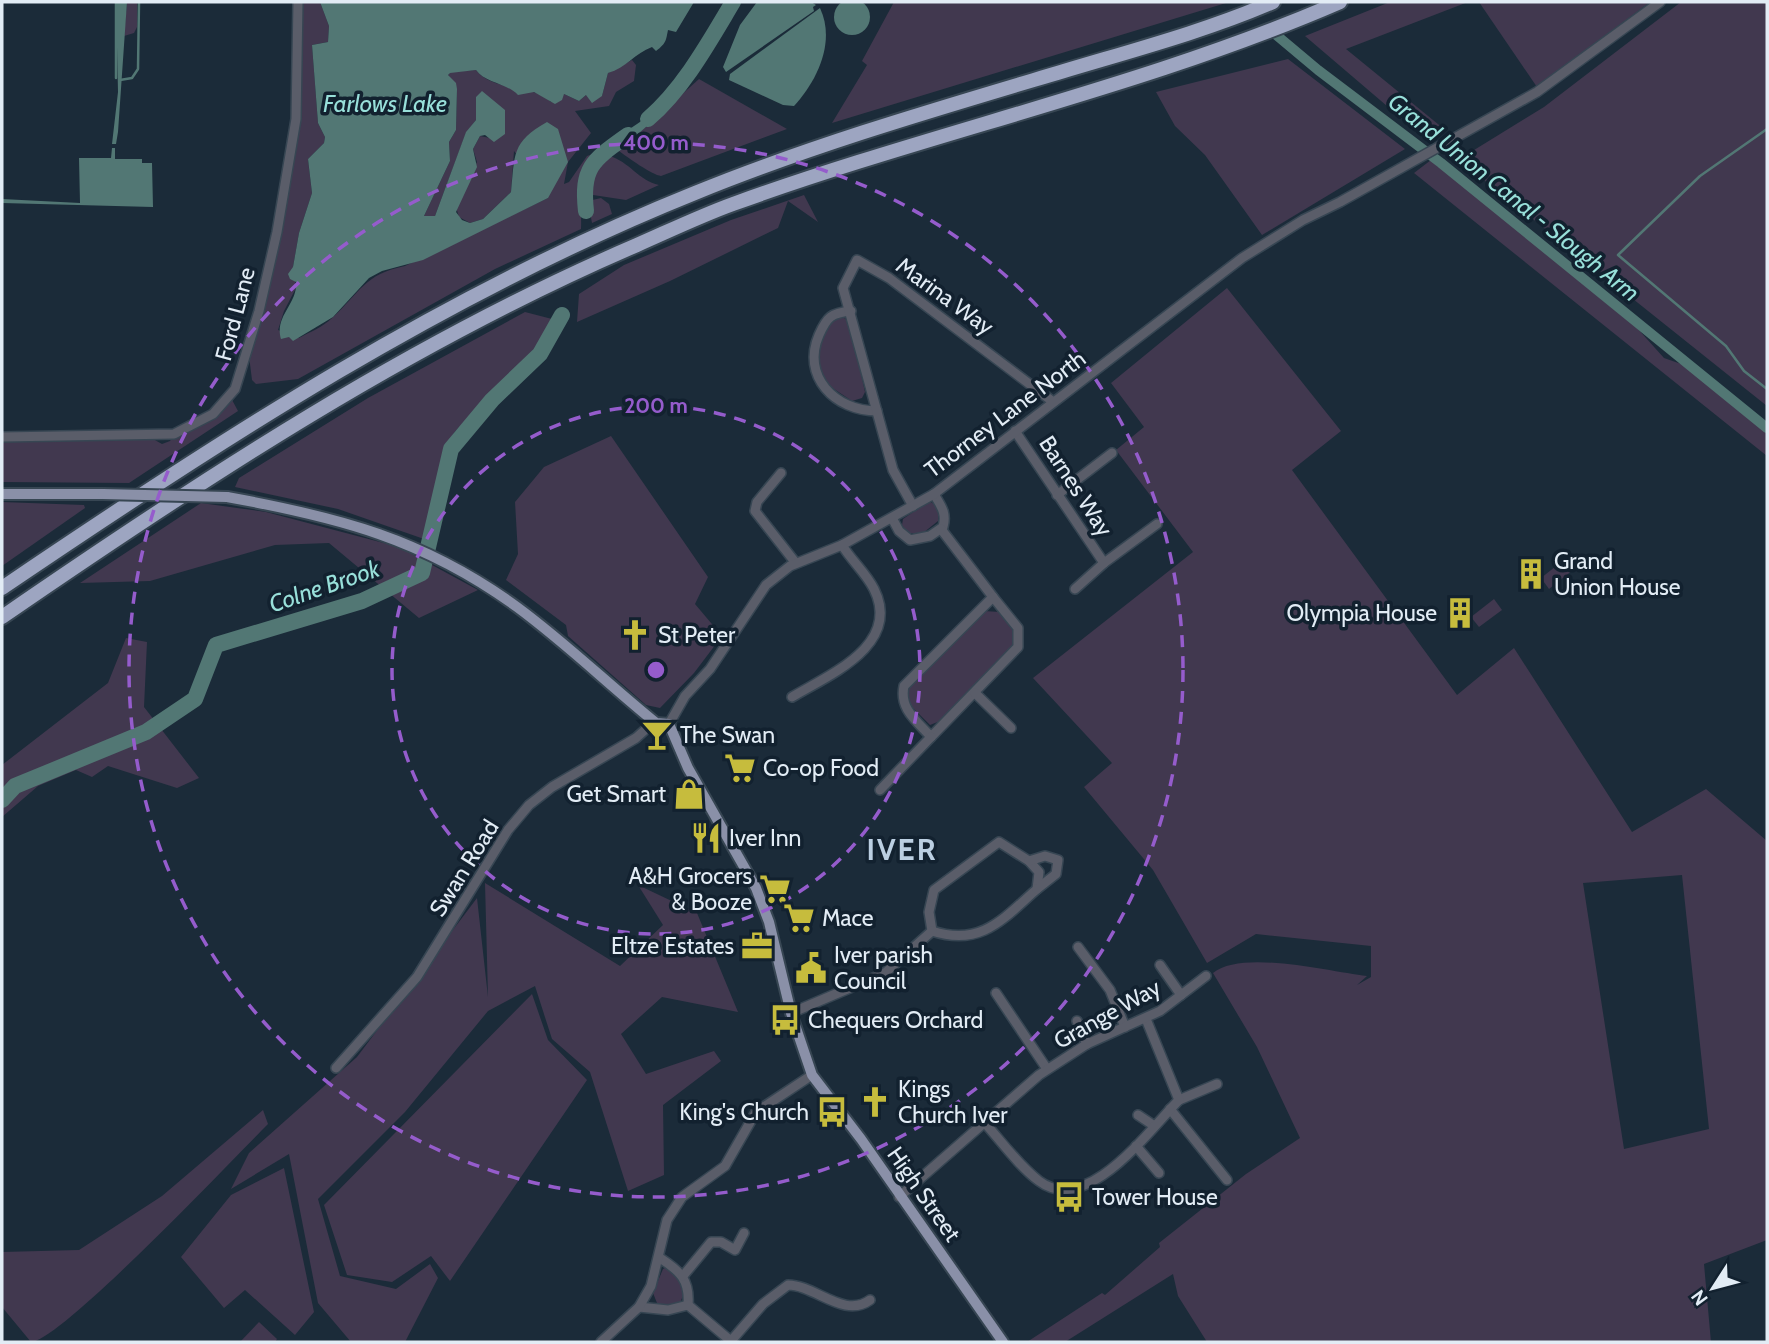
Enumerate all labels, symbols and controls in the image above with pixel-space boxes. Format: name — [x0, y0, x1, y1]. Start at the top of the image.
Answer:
water label: Grand Union Canal - Slough Arm — [1383, 87, 1645, 307]
water label: Farlows Lake — [323, 89, 447, 118]
text: 400 m — [623, 130, 689, 155]
street label: Marina Way — [891, 251, 1000, 341]
street label: Ford Lane — [209, 264, 261, 364]
street label: Thorney Lane North — [919, 344, 1091, 484]
text: 200 m — [624, 393, 688, 418]
street label: Barnes Way — [1033, 430, 1119, 542]
place label: Grand Union House — [1554, 547, 1681, 601]
water label: Colne Brook — [265, 553, 384, 618]
building icon: Grand Union House — [1514, 557, 1548, 591]
building icon: Olympia House — [1443, 596, 1477, 630]
place label: Olympia House — [1287, 599, 1437, 627]
church icon: St Peter — [618, 618, 652, 652]
place label: St Peter — [658, 621, 736, 649]
centre of rings — [644, 658, 668, 682]
bar icon: The Swan — [640, 718, 674, 752]
place label: The Swan — [680, 721, 775, 749]
supermarket icon: Co-op Food — [723, 751, 757, 785]
place label: Co-op Food — [763, 754, 879, 782]
shop icon: Get Smart — [672, 777, 706, 811]
place label: Get Smart — [566, 780, 666, 808]
street label: Swan Road — [423, 814, 505, 922]
restaurant icon: Iver Inn — [689, 821, 723, 855]
place label: Iver Inn — [729, 824, 801, 852]
district label: IVER — [867, 831, 937, 868]
place label: A&H Grocers & Booze — [629, 862, 752, 916]
supermarket icon: A&H Grocers & Booze — [758, 872, 792, 906]
supermarket icon: Mace — [782, 901, 816, 935]
place label: Mace — [822, 904, 874, 932]
office icon: Eltze Estates — [740, 929, 774, 963]
place label: Eltze Estates — [611, 932, 734, 960]
place label: Iver parish Council — [834, 941, 933, 995]
public building icon: Iver parish Council — [794, 951, 828, 985]
street label: Grange Way — [1049, 973, 1166, 1055]
bus stop icon: Chequers Orchard — [768, 1003, 802, 1037]
place label: Chequers Orchard — [808, 1006, 983, 1034]
place label: Kings Church Iver — [898, 1075, 1008, 1129]
church icon: Kings Church Iver — [858, 1085, 892, 1119]
bus stop icon: King's Church — [815, 1095, 849, 1129]
place label: King's Church — [679, 1098, 809, 1126]
street label: High Street — [881, 1141, 967, 1247]
bus stop icon: Tower House — [1052, 1180, 1086, 1214]
place label: Tower House — [1092, 1183, 1218, 1211]
north arrow — [1678, 1253, 1748, 1323]
text: N — [1686, 1286, 1713, 1310]

